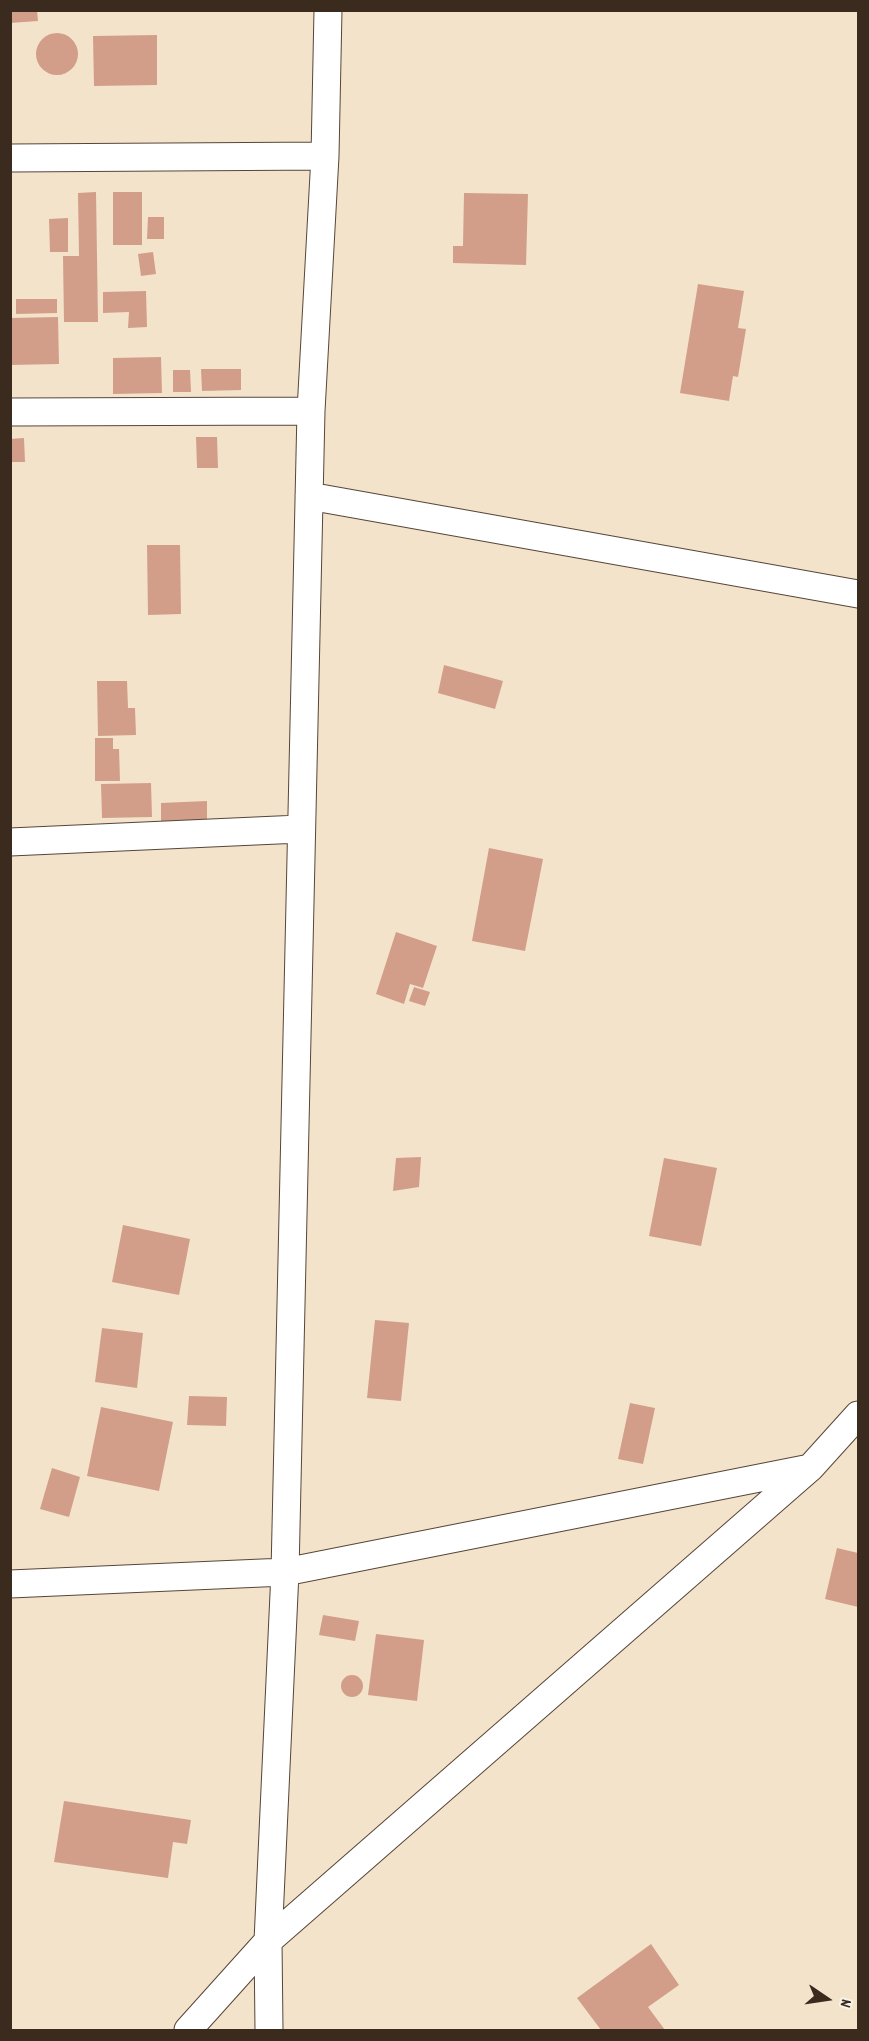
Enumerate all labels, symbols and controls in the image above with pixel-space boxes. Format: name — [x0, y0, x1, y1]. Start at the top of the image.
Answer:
north arrow — [797, 1969, 857, 2029]
text: N — [833, 1997, 857, 2010]

